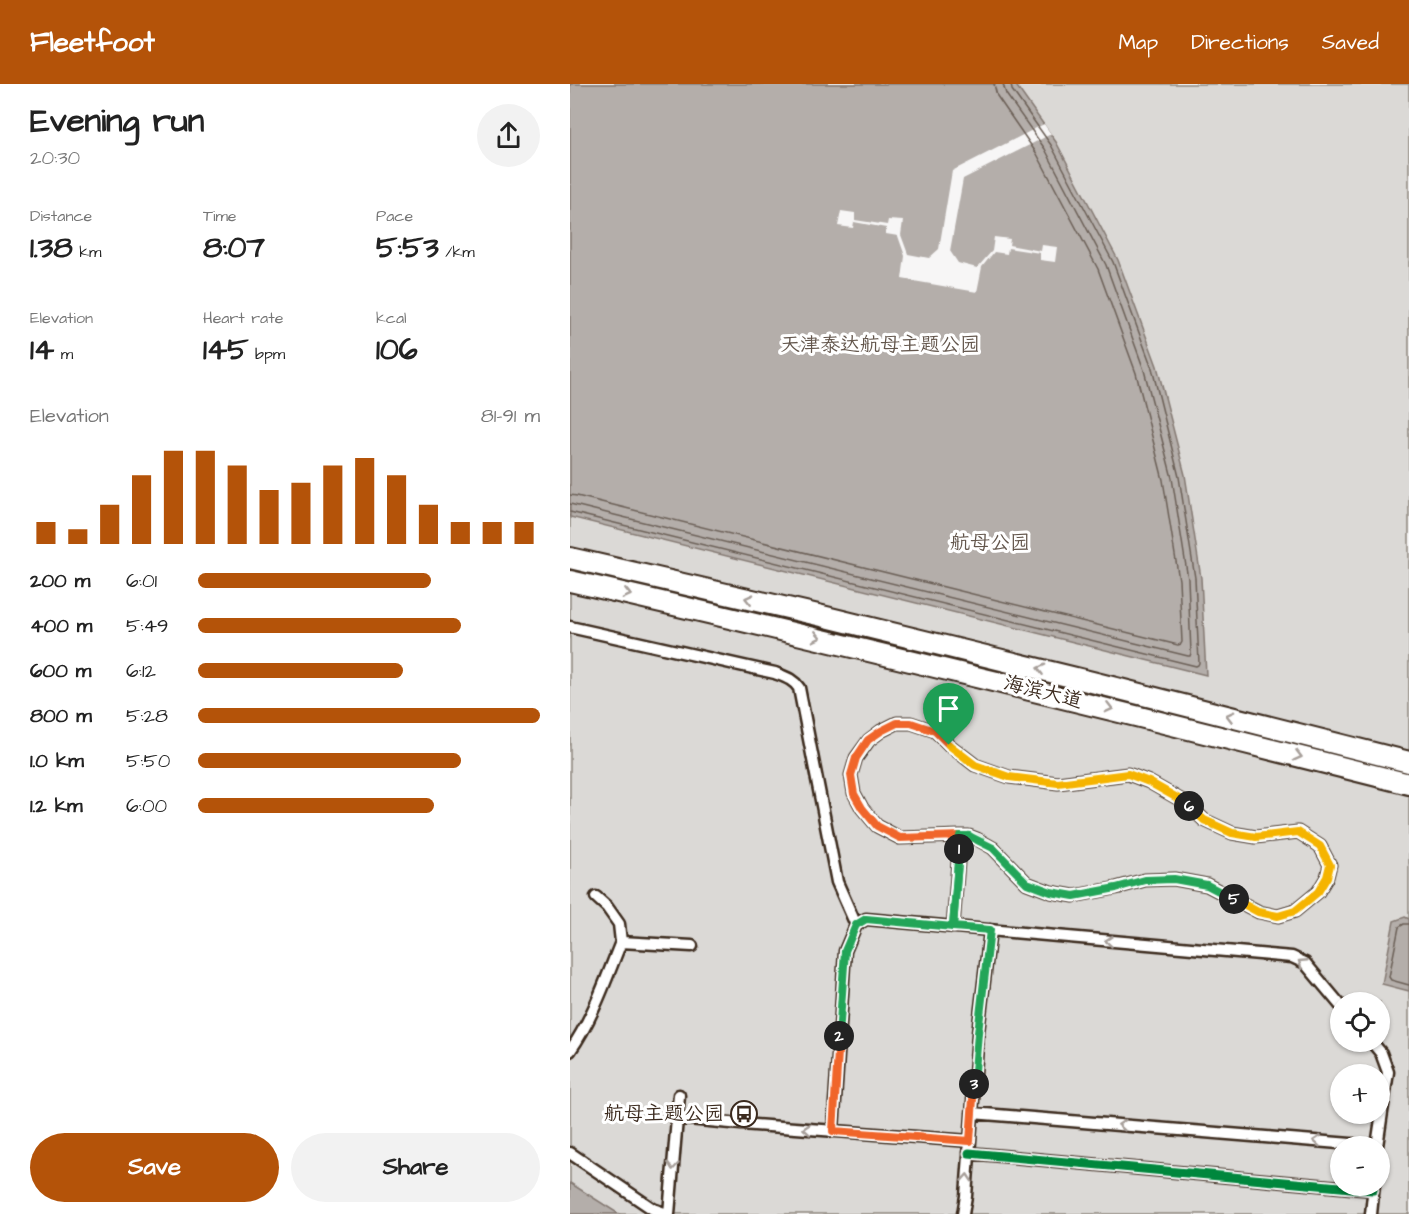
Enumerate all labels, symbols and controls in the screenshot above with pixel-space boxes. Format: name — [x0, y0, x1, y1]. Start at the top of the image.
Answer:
text: Fleetfoot — [30, 23, 155, 62]
text: Map — [1118, 28, 1158, 57]
text: Directions — [1191, 28, 1289, 57]
text: Saved — [1322, 28, 1379, 57]
text: Evening run — [30, 98, 204, 144]
button: share — [477, 104, 540, 167]
text: 20:30 — [30, 144, 80, 172]
text: Distance — [30, 205, 92, 227]
text: Time — [203, 205, 237, 227]
text: Pace — [376, 205, 413, 227]
text: 1.38 — [30, 227, 73, 269]
text: 8:07 — [203, 227, 265, 269]
text: 5:53 — [376, 227, 439, 269]
text: km — [73, 241, 101, 263]
text: /km — [439, 241, 475, 263]
text: Elevation — [30, 307, 93, 329]
text: Heart rate — [203, 307, 283, 329]
text: kcal — [376, 307, 407, 329]
text: 14 — [30, 329, 54, 371]
text: 145 — [203, 329, 249, 371]
text: 106 — [376, 329, 418, 371]
park label: 天津泰达航母主题公园 — [780, 331, 980, 359]
text: m — [54, 343, 73, 365]
text: bpm — [249, 343, 285, 365]
text: Elevation — [30, 402, 109, 430]
text: 81–91 m — [481, 402, 540, 430]
park label: 航母公园 — [950, 529, 1030, 557]
text: 200 m — [30, 567, 90, 595]
text: 6:01 — [126, 567, 157, 595]
one-way arrow — [622, 586, 632, 599]
one-way arrow — [744, 594, 754, 607]
text: 400 m — [30, 612, 92, 640]
text: 5:49 — [126, 612, 169, 640]
one-way arrow — [812, 630, 822, 643]
text: 600 m — [30, 657, 91, 685]
text: 6:12 — [126, 657, 156, 685]
one-way arrow — [1036, 664, 1046, 677]
street label: 海滨大道 — [1001, 669, 1085, 715]
pin — [923, 683, 974, 745]
icon: arrive — [932, 692, 965, 725]
one-way arrow — [1103, 701, 1113, 714]
text: 800 m — [30, 702, 92, 730]
text: 5:28 — [126, 702, 168, 730]
one-way arrow — [1225, 711, 1235, 724]
text: 1.0 km — [30, 747, 84, 775]
text: 5:50 — [126, 747, 170, 775]
one-way arrow — [1292, 749, 1302, 762]
pin: 6 — [1174, 791, 1204, 821]
text: 1.2 km — [30, 792, 83, 820]
text: 6:00 — [126, 792, 167, 820]
text: 6 — [1184, 795, 1194, 817]
pin: 1 — [944, 834, 974, 864]
text: 1 — [958, 838, 960, 860]
pin: 5 — [1219, 884, 1249, 914]
text: 5 — [1228, 888, 1240, 910]
one-way arrow — [1105, 935, 1114, 948]
one-way arrow — [1297, 960, 1308, 971]
map controls — [1330, 992, 1390, 1196]
button: locate — [1330, 992, 1390, 1052]
pin: 2 — [824, 1021, 854, 1051]
text: 2 — [834, 1025, 844, 1047]
button: + — [1330, 1064, 1390, 1124]
pin: 3 — [959, 1069, 989, 1099]
text: 3 — [970, 1073, 978, 1095]
bus stop icon: 航母主题公园 — [729, 1099, 759, 1129]
place label: 航母主题公园 — [604, 1100, 724, 1128]
one-way arrow — [1118, 1119, 1127, 1132]
one-way arrow — [802, 1123, 811, 1136]
button: Save — [30, 1133, 279, 1202]
button: Share — [291, 1133, 540, 1202]
one-way arrow — [1312, 1135, 1321, 1148]
button: − — [1330, 1136, 1390, 1196]
one-way arrow — [667, 1162, 680, 1171]
one-way arrow — [960, 1173, 973, 1182]

